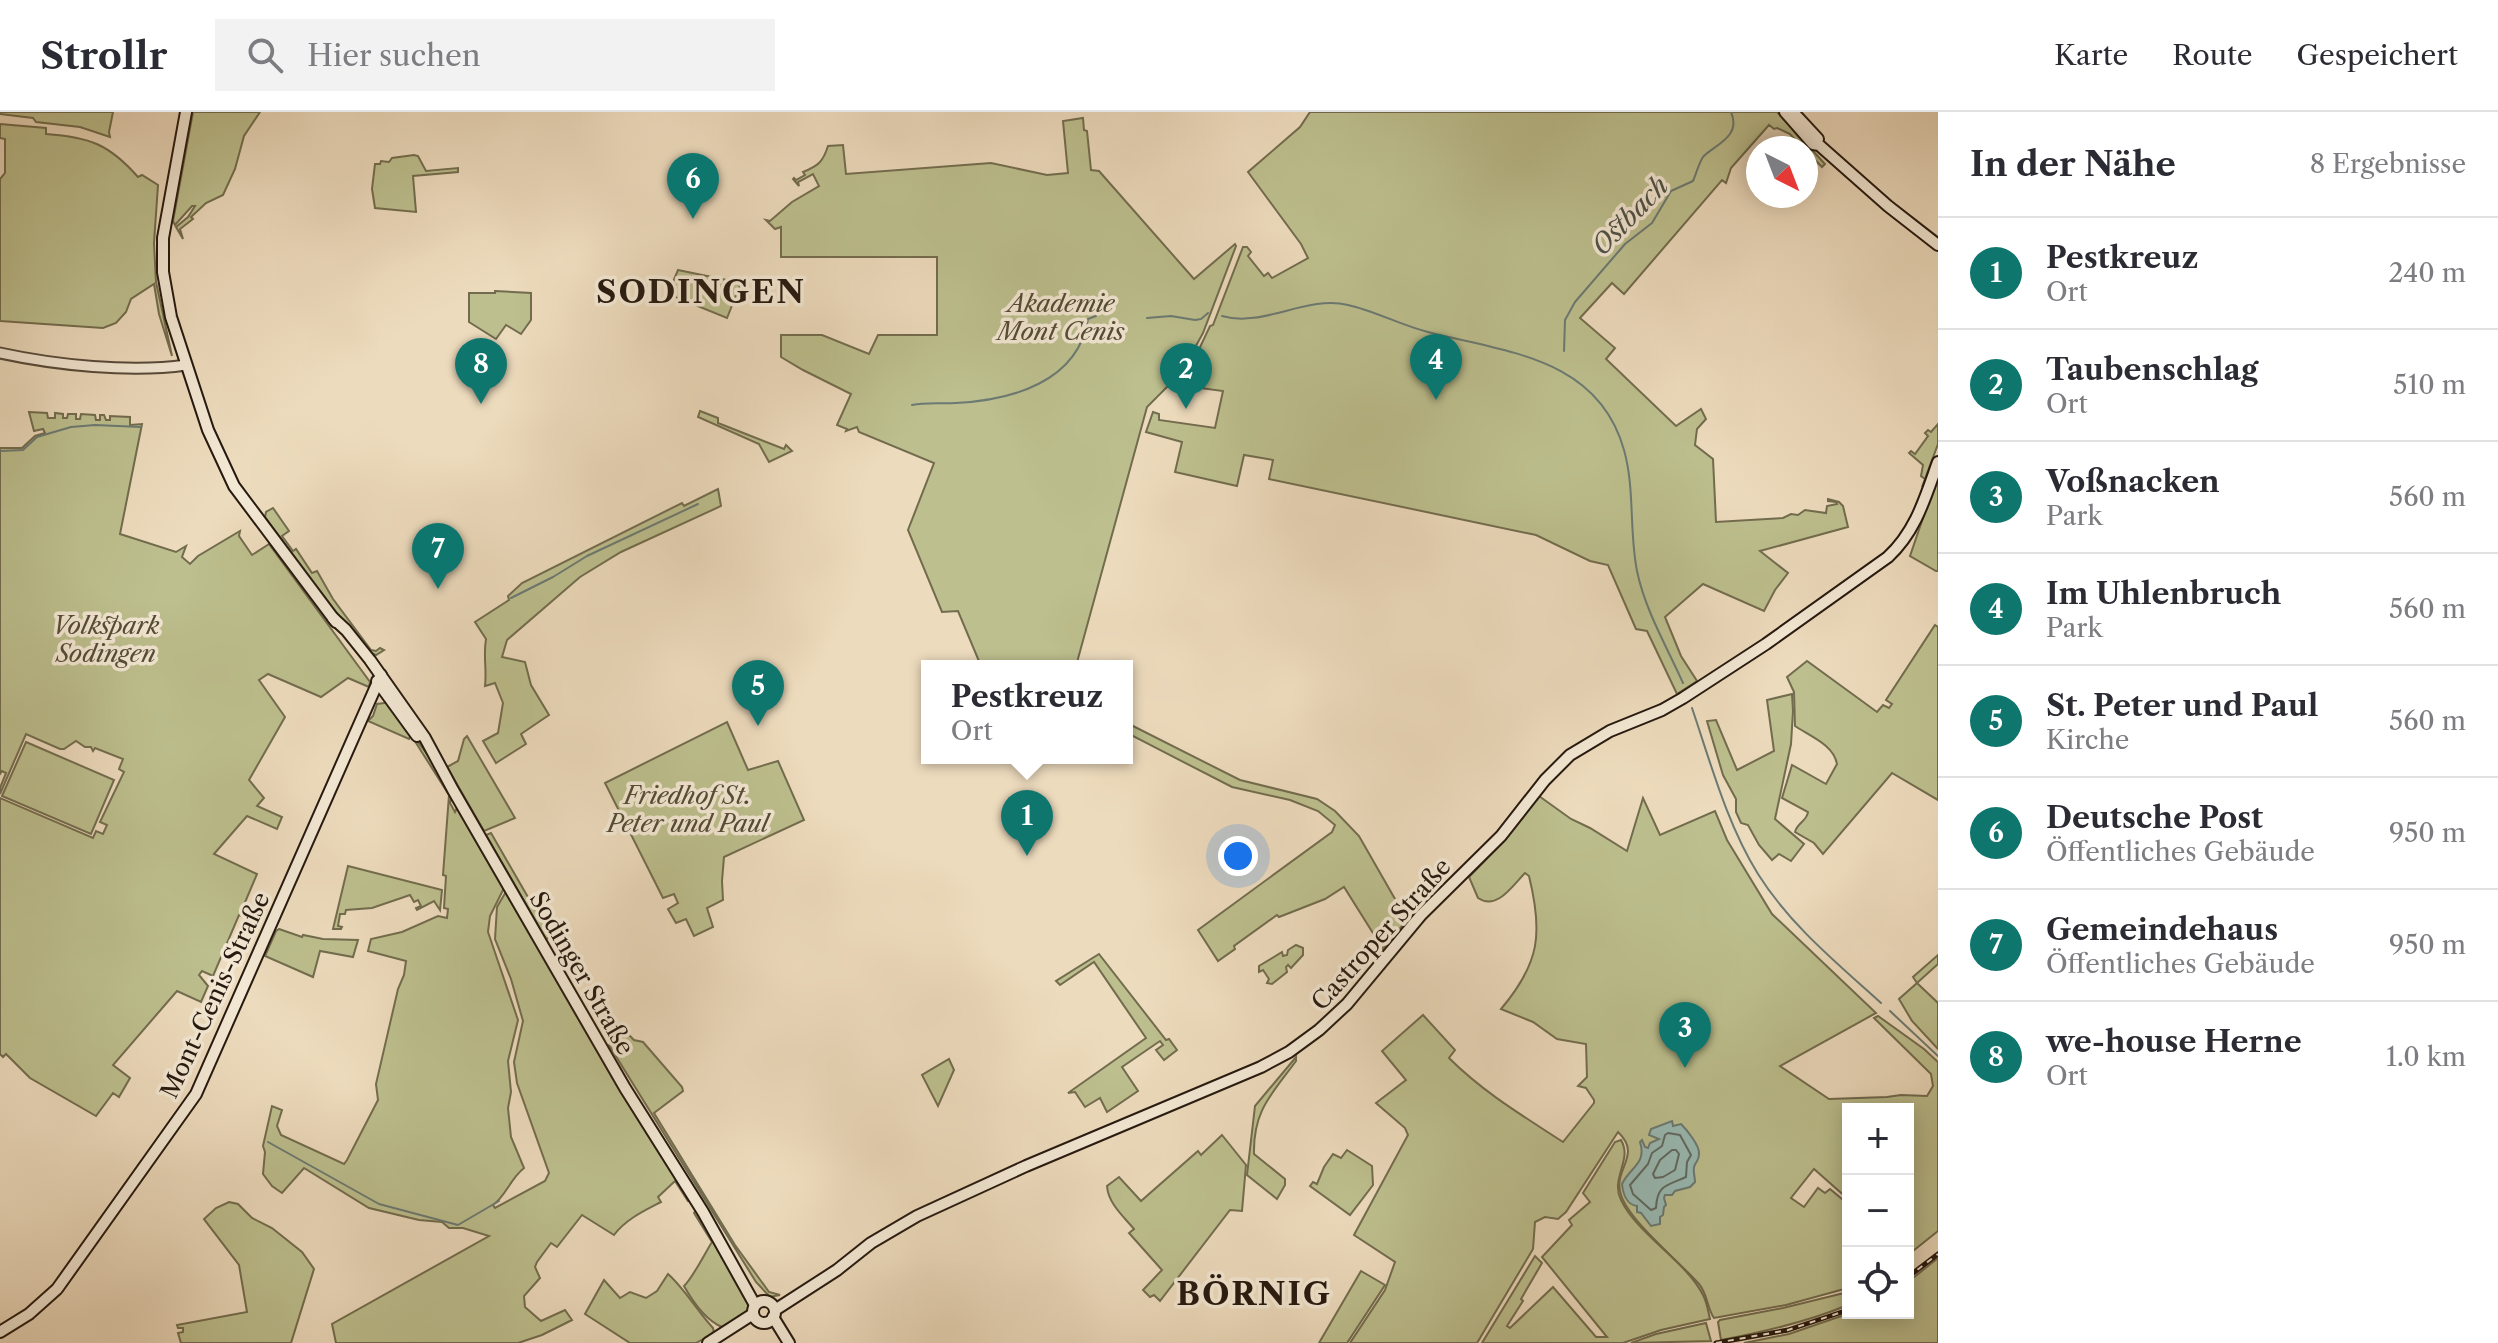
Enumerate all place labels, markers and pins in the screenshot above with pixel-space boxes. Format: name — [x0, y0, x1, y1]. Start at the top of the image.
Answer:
pin: 6 — [667, 153, 719, 219]
pin: 4 — [1410, 334, 1462, 400]
pin: 8 — [455, 338, 507, 404]
pin: 2 — [1160, 343, 1212, 409]
pin: 7 — [412, 523, 464, 589]
pin: 5 — [732, 660, 784, 726]
pin: 1 — [1001, 790, 1053, 856]
pin: 3 — [1659, 1002, 1711, 1068]

